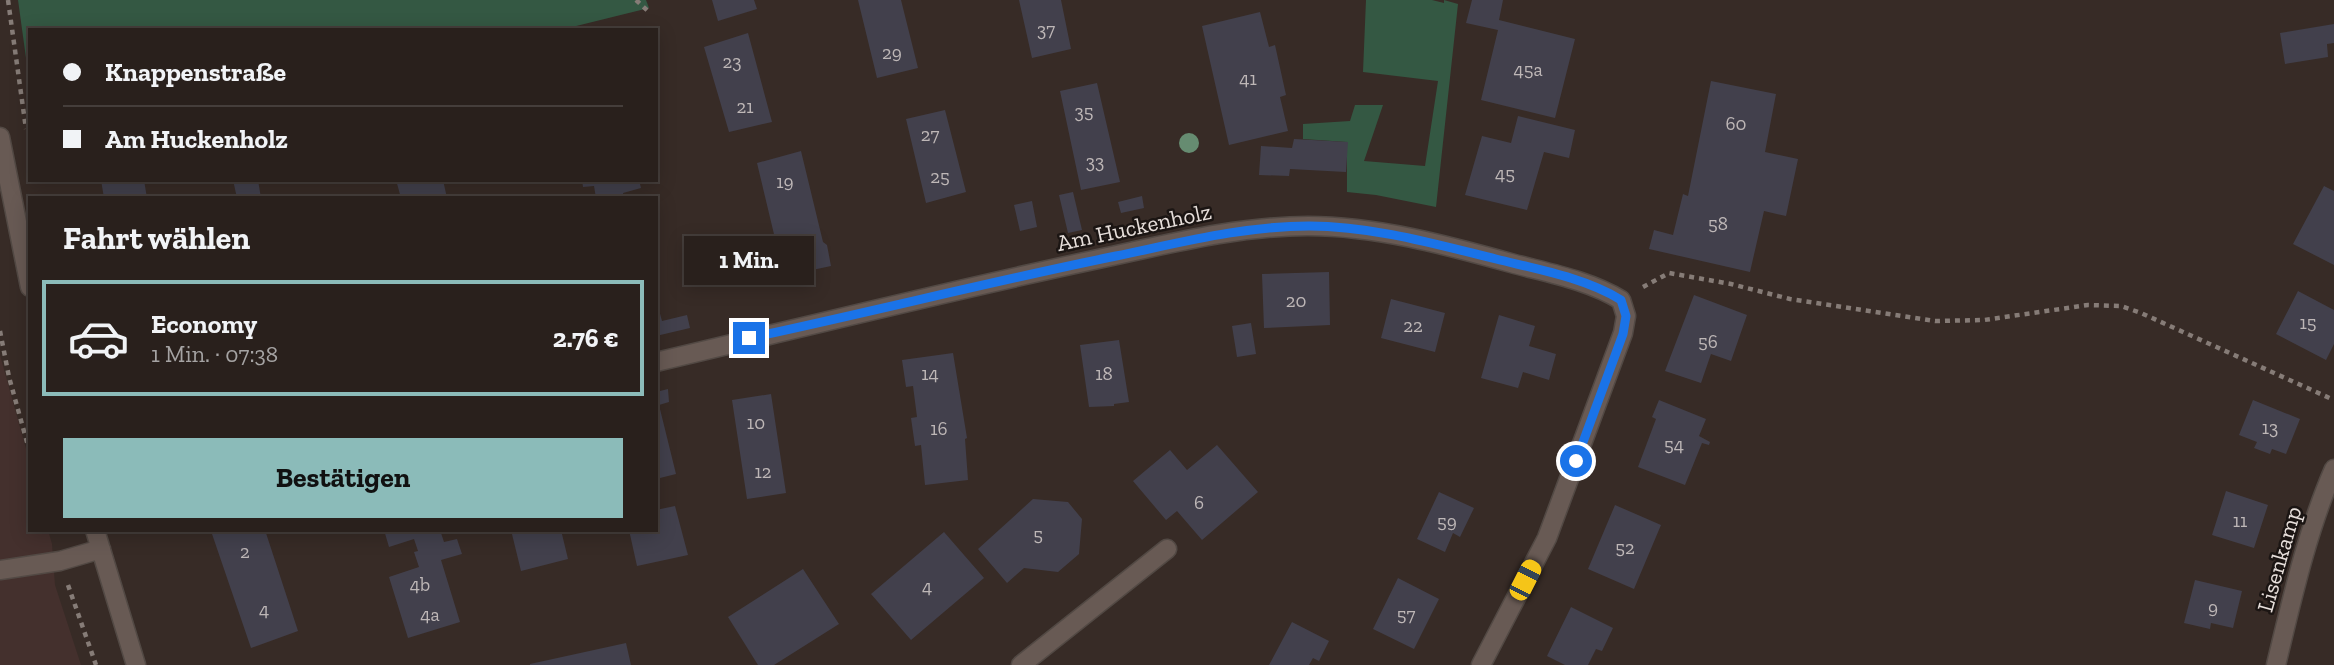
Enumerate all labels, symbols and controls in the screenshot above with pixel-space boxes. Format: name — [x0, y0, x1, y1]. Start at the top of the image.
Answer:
house number: 37 — [1037, 18, 1055, 41]
house number: 29 — [882, 41, 902, 64]
house number: 23 — [722, 50, 742, 73]
text: Knappenstraße — [105, 56, 286, 88]
house number: 45a — [1513, 58, 1543, 81]
house number: 41 — [1239, 67, 1257, 90]
house number: 21 — [736, 95, 754, 118]
house number: 35 — [1074, 100, 1094, 123]
house number: 60 — [1725, 112, 1747, 135]
text: Am Huckenholz — [105, 123, 288, 155]
house number: 27 — [921, 123, 939, 146]
house number: 33 — [1086, 150, 1104, 173]
house number: 45 — [1495, 162, 1515, 185]
house number: 25 — [930, 165, 950, 188]
house number: 19 — [776, 170, 794, 193]
street label: Am Huckenholz — [1054, 197, 1214, 257]
house number: 58 — [1708, 212, 1728, 235]
text: Fahrt wählen — [63, 219, 250, 257]
callout: 1 Min. — [684, 236, 814, 286]
text: 1 Min. — [719, 246, 779, 274]
house number: 20 — [1286, 289, 1306, 312]
icon: car — [67, 307, 130, 370]
text: Economy — [151, 308, 257, 340]
house number: 15 — [2299, 311, 2317, 334]
house number: 22 — [1403, 314, 1423, 337]
text: 2.76 € — [553, 322, 619, 354]
route end — [733, 322, 765, 354]
house number: 56 — [1698, 330, 1718, 353]
text: 1 Min. · 07:38 — [151, 340, 278, 368]
house number: 14 — [921, 362, 939, 385]
house number: 18 — [1095, 362, 1113, 385]
house number: 10 — [747, 411, 765, 434]
house number: 13 — [2262, 416, 2278, 439]
house number: 16 — [930, 417, 948, 440]
house number: 54 — [1664, 433, 1684, 456]
button: Bestätigen — [63, 438, 623, 518]
route start — [1560, 445, 1592, 477]
house number: 12 — [754, 460, 772, 483]
house number: 6 — [1194, 491, 1204, 514]
street label: Lisenkamp — [2251, 503, 2307, 615]
house number: 11 — [2233, 509, 2247, 532]
house number: 59 — [1437, 510, 1457, 533]
house number: 5 — [1033, 523, 1043, 546]
house number: 52 — [1615, 536, 1635, 559]
house number: 2 — [240, 540, 250, 563]
car — [1507, 557, 1544, 603]
house number: 4b — [410, 573, 430, 596]
house number: 4 — [922, 575, 932, 598]
house number: 9 — [2208, 596, 2218, 619]
house number: 4 — [259, 598, 269, 621]
house number: 4a — [420, 603, 440, 626]
house number: 57 — [1397, 603, 1415, 626]

